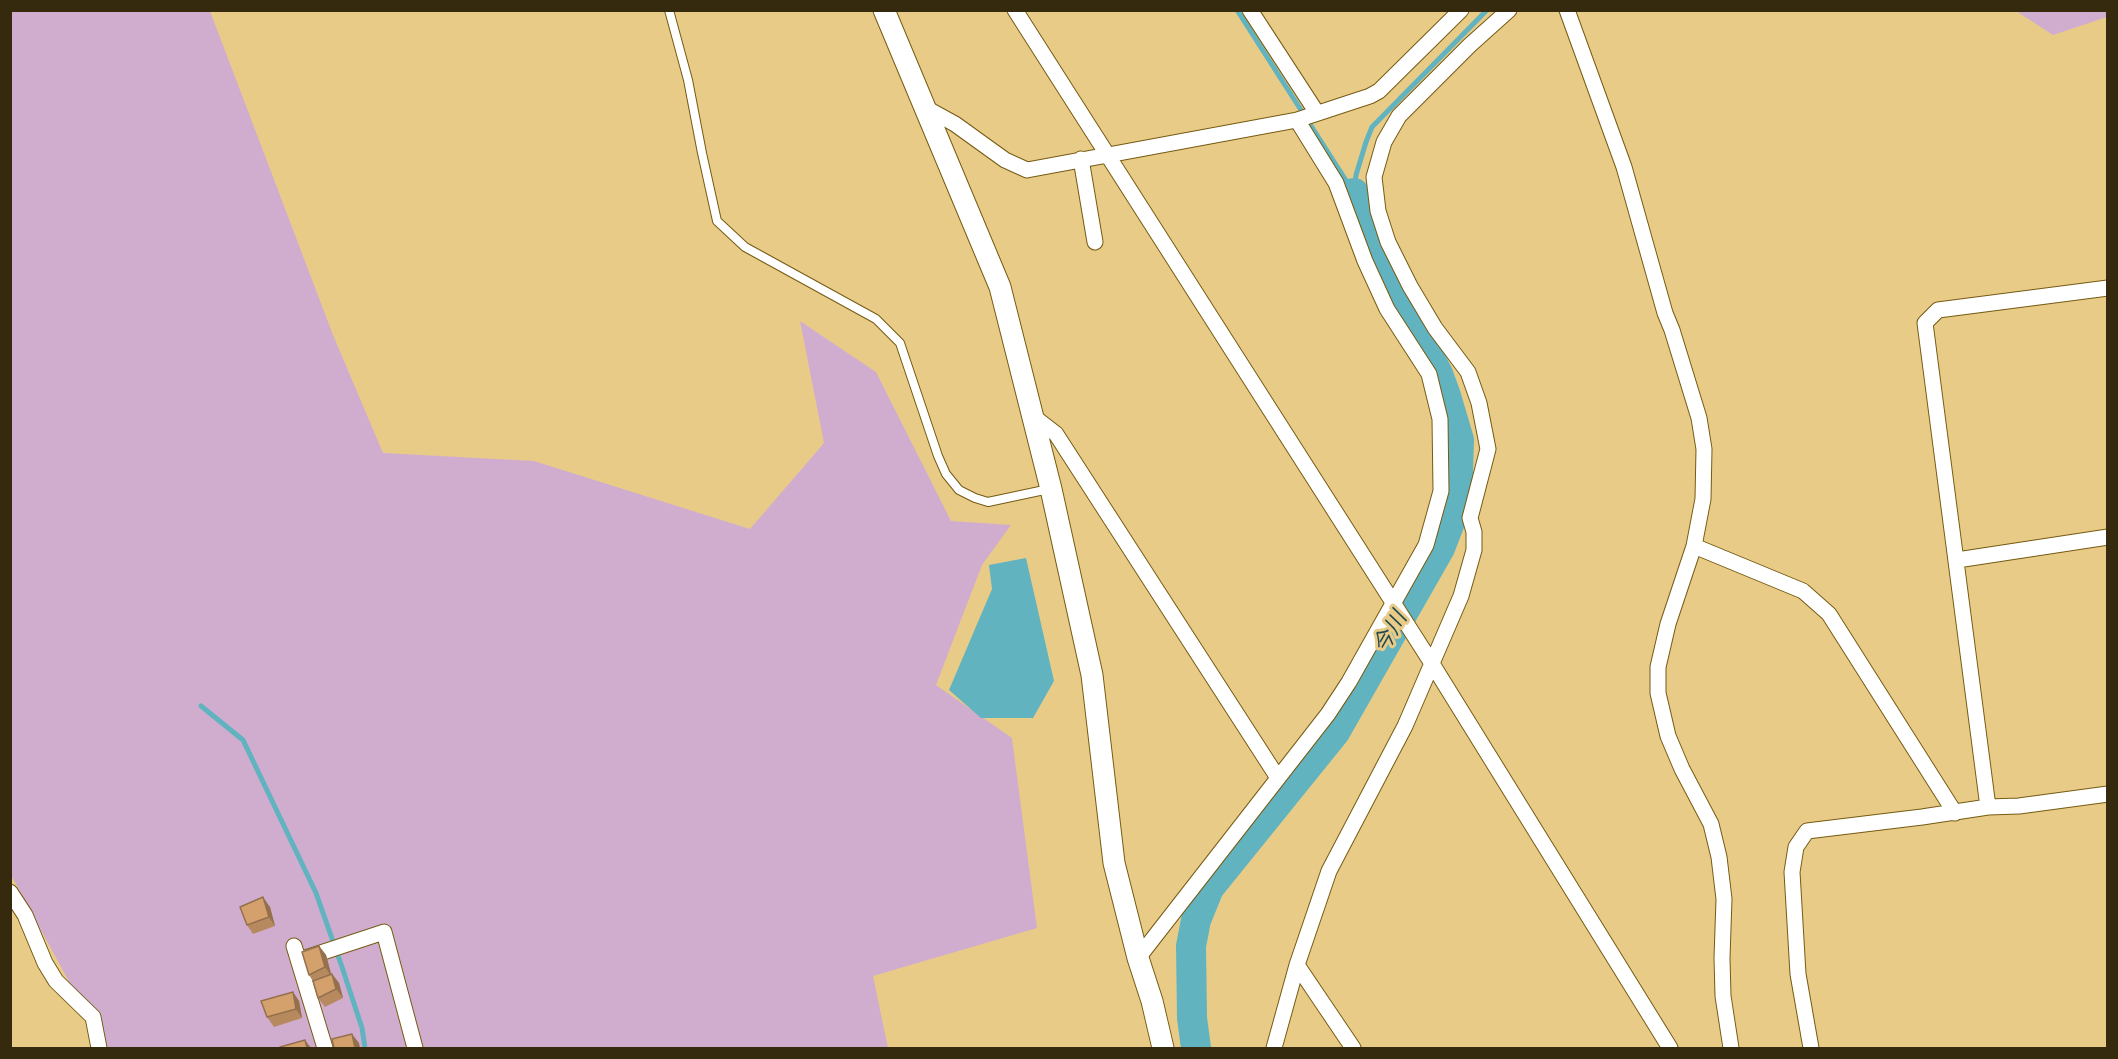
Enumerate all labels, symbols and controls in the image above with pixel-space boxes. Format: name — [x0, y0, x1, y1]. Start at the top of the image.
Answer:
water label: 今川 — [1369, 607, 1413, 659]

